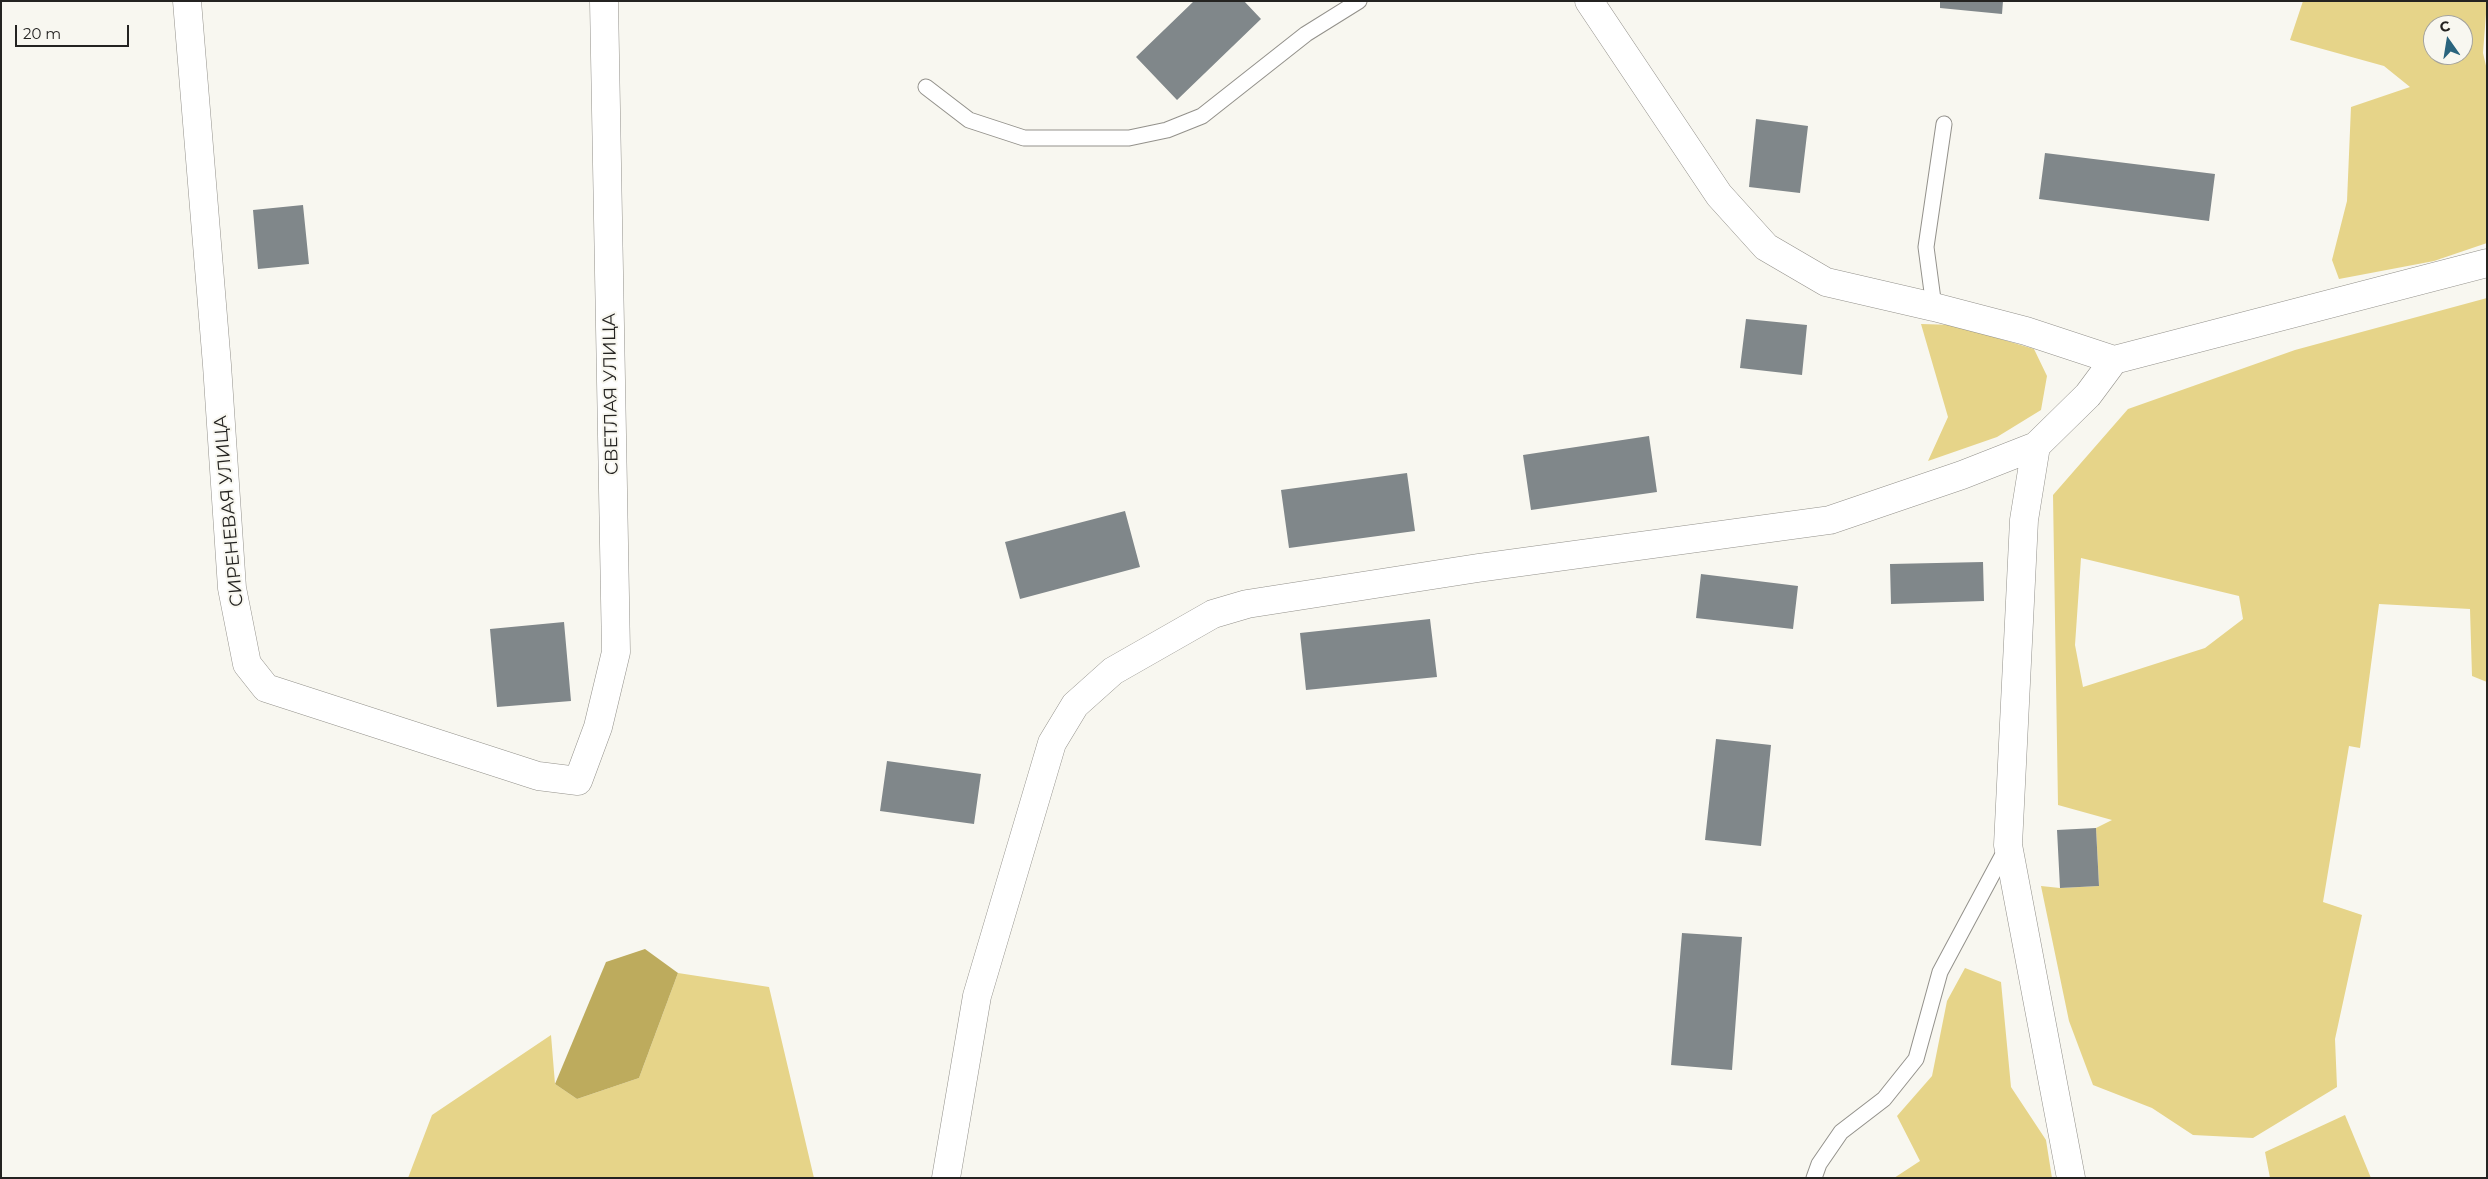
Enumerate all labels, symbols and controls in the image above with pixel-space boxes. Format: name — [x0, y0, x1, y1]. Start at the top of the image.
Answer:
scale bar — [18, 15, 131, 47]
north arrow — [2423, 15, 2473, 65]
text: С — [2438, 16, 2452, 36]
text: 20 m — [23, 24, 61, 43]
street label: СВЕТЛАЯ УЛИЦА — [599, 313, 623, 475]
street label: СИРЕНЕВАЯ УЛИЦА — [210, 414, 248, 608]

